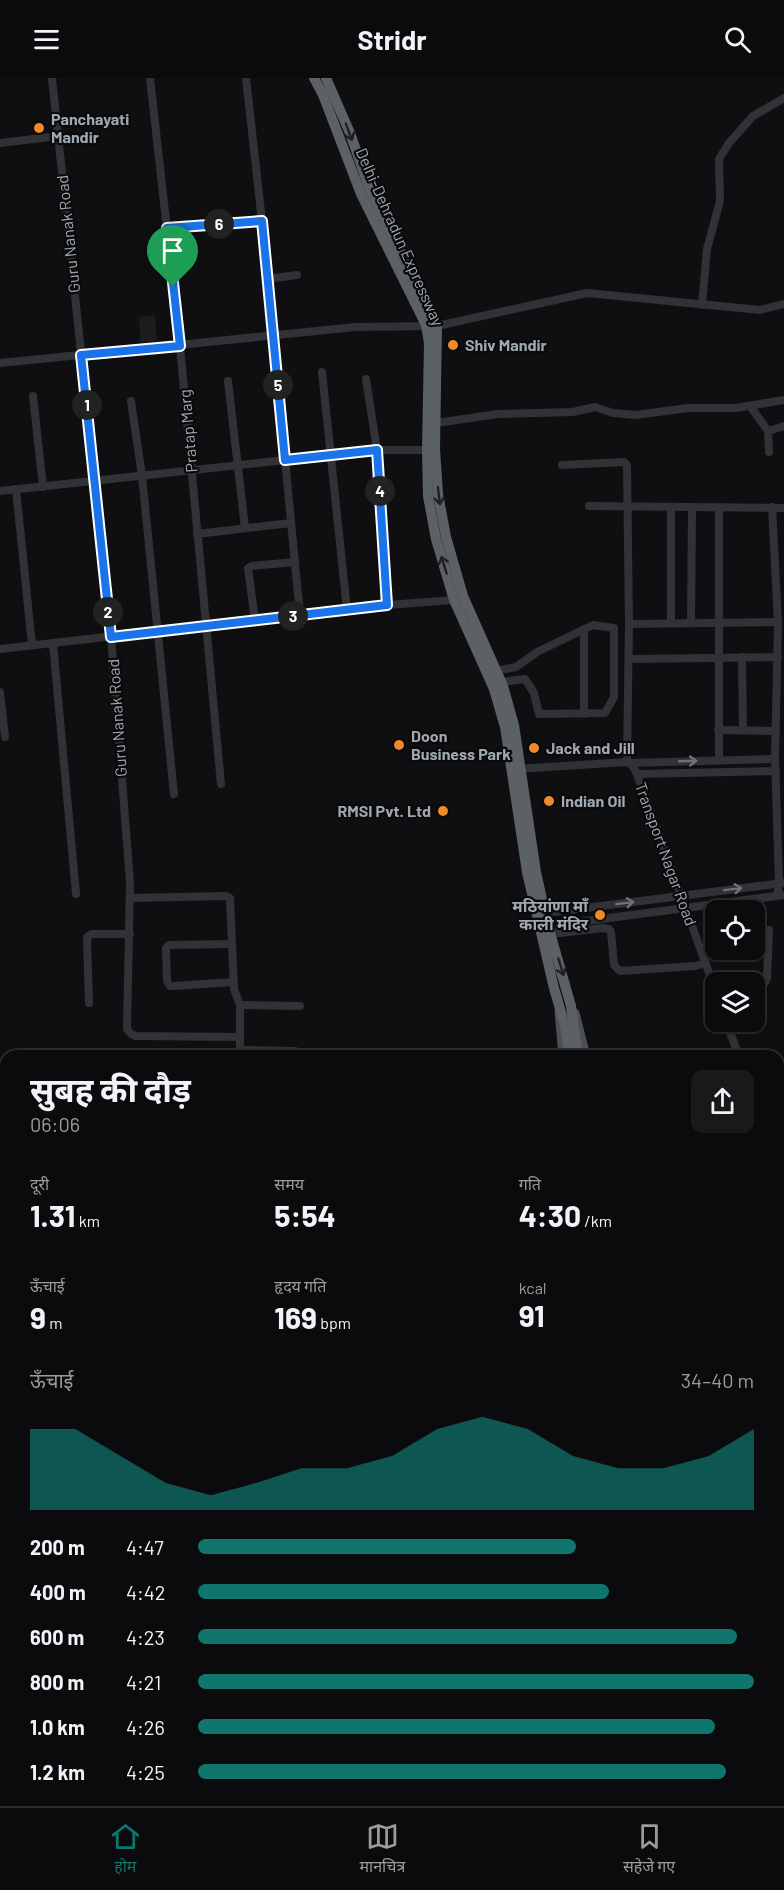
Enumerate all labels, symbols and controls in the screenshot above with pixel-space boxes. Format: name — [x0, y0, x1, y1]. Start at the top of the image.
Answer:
icon: menu — [30, 23, 63, 56]
text: Stridr — [357, 23, 427, 55]
icon: search — [721, 23, 754, 56]
place label: Panchayati Mandir — [51, 109, 129, 146]
marker: Panchayati Mandir — [32, 121, 46, 135]
one-way arrow — [344, 122, 355, 141]
street label: Delhi-Dehradun Expressway — [353, 145, 449, 329]
street label: Guru Nanak Road — [52, 174, 83, 294]
pin: 6 — [204, 209, 234, 239]
text: 6 — [215, 214, 223, 233]
pin — [147, 225, 198, 287]
icon: arrive — [156, 234, 189, 267]
place label: Shiv Mandir — [465, 335, 547, 354]
marker: Shiv Mandir — [446, 338, 460, 352]
pin: 5 — [263, 370, 293, 400]
text: 5 — [274, 375, 282, 394]
street label: Pratap Marg — [174, 389, 201, 473]
pin: 1 — [72, 390, 102, 420]
text: 1 — [84, 395, 90, 414]
pin: 4 — [365, 476, 395, 506]
text: 4 — [375, 481, 385, 500]
one-way arrow — [434, 486, 445, 505]
one-way arrow — [438, 556, 449, 575]
pin: 2 — [93, 597, 123, 627]
pin: 3 — [278, 601, 308, 631]
text: 2 — [104, 602, 112, 621]
text: 3 — [289, 606, 297, 625]
street label: Guru Nanak Road — [103, 658, 130, 778]
place label: Doon Business Park — [411, 726, 511, 763]
marker: Doon Business Park — [392, 738, 406, 752]
place label: Jack and Jill — [546, 738, 635, 757]
marker: Jack and Jill — [527, 741, 541, 755]
one-way arrow — [678, 755, 698, 766]
street label: Transport Nagar Road — [632, 780, 701, 928]
place label: Indian Oil — [561, 791, 625, 810]
marker: Indian Oil — [542, 794, 556, 808]
place label: RMSI Pvt. Ltd — [337, 801, 431, 820]
marker: RMSI Pvt. Ltd — [436, 804, 450, 818]
one-way arrow — [722, 884, 742, 895]
place label: मठियांणा माँ काली मंदिर — [512, 896, 589, 933]
one-way arrow — [614, 897, 634, 908]
map controls — [705, 900, 765, 1032]
button: locate — [705, 900, 765, 960]
marker: मठियांणा माँ काली मंदिर — [593, 908, 607, 922]
one-way arrow — [556, 957, 567, 976]
button: layers — [705, 972, 765, 1032]
text: सुबह की दौड़ — [30, 1069, 191, 1109]
button: share — [691, 1070, 754, 1133]
text: 06:06 — [30, 1112, 80, 1136]
text: दूरी — [30, 1174, 49, 1193]
text: समय — [274, 1174, 304, 1193]
text: गति — [519, 1174, 541, 1193]
text: 1.31 — [30, 1197, 75, 1233]
text: 5:54 — [274, 1197, 336, 1233]
text: 4:30 — [519, 1197, 581, 1233]
text: km — [75, 1211, 100, 1230]
text: /km — [581, 1211, 612, 1230]
text: ऊँचाई — [30, 1276, 65, 1295]
text: हृदय गति — [274, 1276, 326, 1295]
text: kcal — [519, 1278, 547, 1297]
text: 91 — [519, 1297, 545, 1333]
text: 9 — [30, 1299, 46, 1335]
text: 169 — [274, 1299, 317, 1335]
text: m — [46, 1313, 62, 1332]
text: bpm — [317, 1313, 351, 1332]
text: ऊँचाई — [30, 1368, 73, 1392]
text: 34–40 m — [681, 1368, 754, 1392]
text: 200 m — [30, 1535, 85, 1559]
text: 4:47 — [126, 1535, 164, 1559]
text: 400 m — [30, 1580, 86, 1604]
text: 4:42 — [126, 1580, 166, 1604]
text: 600 m — [30, 1625, 84, 1649]
text: 4:23 — [126, 1625, 165, 1649]
text: 800 m — [30, 1670, 84, 1694]
text: 4:21 — [126, 1670, 161, 1694]
text: 1.0 km — [30, 1715, 85, 1739]
text: 4:26 — [126, 1715, 165, 1739]
text: 1.2 km — [30, 1760, 85, 1784]
text: 4:25 — [126, 1760, 165, 1784]
tab: होम — [109, 1820, 142, 1879]
tab: मानचित्र — [360, 1820, 405, 1879]
tab: सहेजे गए — [623, 1820, 675, 1879]

